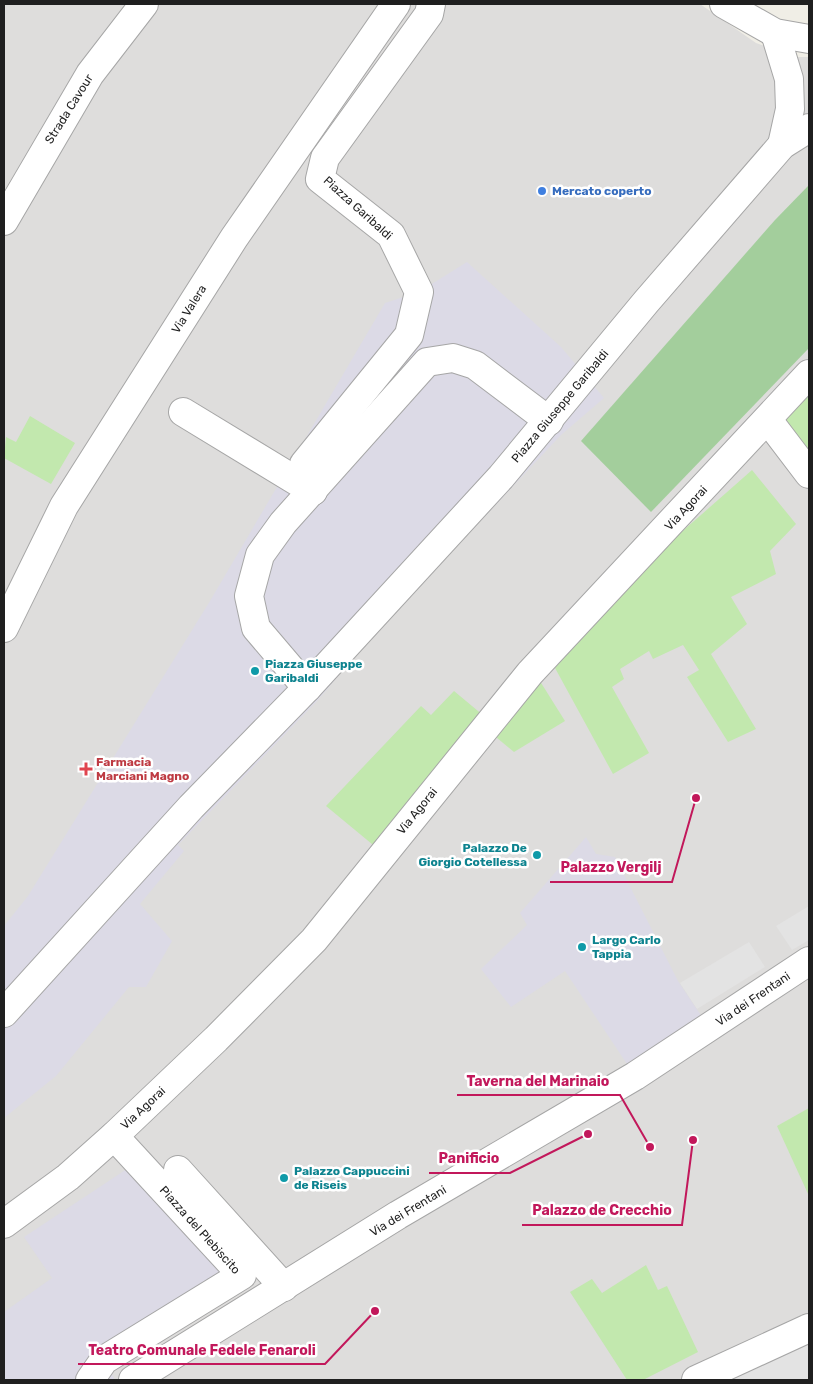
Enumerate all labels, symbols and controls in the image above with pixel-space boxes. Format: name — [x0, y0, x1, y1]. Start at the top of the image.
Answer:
street label: Strada Cavour — [42, 71, 96, 146]
street label: Piazza Garibaldi — [321, 173, 395, 243]
place label: Mercato coperto — [552, 184, 652, 198]
marker: Mercato coperto — [536, 185, 548, 197]
street label: Via Valera — [169, 282, 209, 336]
street label: Piazza Giuseppe Garibaldi — [509, 347, 611, 465]
street label: Via Agorai — [662, 483, 710, 533]
place label: Piazza Giuseppe Garibaldi — [265, 657, 362, 685]
marker: Piazza Giuseppe Garibaldi — [249, 665, 261, 677]
place label: Farmacia Marciani Magno — [96, 755, 189, 783]
marker: Farmacia Marciani Magno — [80, 763, 92, 775]
street label: Via Agorai — [394, 785, 440, 837]
place label: Palazzo De Giorgio Cotellessa — [418, 841, 527, 869]
marker: Palazzo De Giorgio Cotellessa — [531, 849, 543, 861]
callout: Palazzo Vergilj — [550, 853, 672, 882]
text: Palazzo Vergilj — [560, 859, 662, 876]
place label: Largo Carlo Tappia — [592, 933, 661, 961]
marker: Largo Carlo Tappia — [576, 941, 588, 953]
street label: Via dei Frentani — [713, 969, 793, 1029]
callout: Taverna del Marinaio — [457, 1066, 620, 1095]
text: Taverna del Marinaio — [467, 1073, 609, 1090]
street label: Via Agorai — [118, 1084, 168, 1132]
callout: Panificio — [429, 1144, 510, 1173]
text: Panificio — [439, 1150, 499, 1167]
place label: Palazzo Cappuccini de Riseis — [294, 1164, 410, 1192]
marker: Palazzo Cappuccini de Riseis — [278, 1172, 290, 1184]
street label: Piazza del Plebiscito — [157, 1183, 243, 1277]
street label: Via dei Frentani — [367, 1183, 449, 1239]
callout: Palazzo de Crecchio — [522, 1196, 682, 1225]
text: Palazzo de Crecchio — [532, 1202, 672, 1219]
callout: Teatro Comunale Fedele Fenaroli — [78, 1335, 325, 1364]
text: Teatro Comunale Fedele Fenaroli — [88, 1342, 316, 1359]

